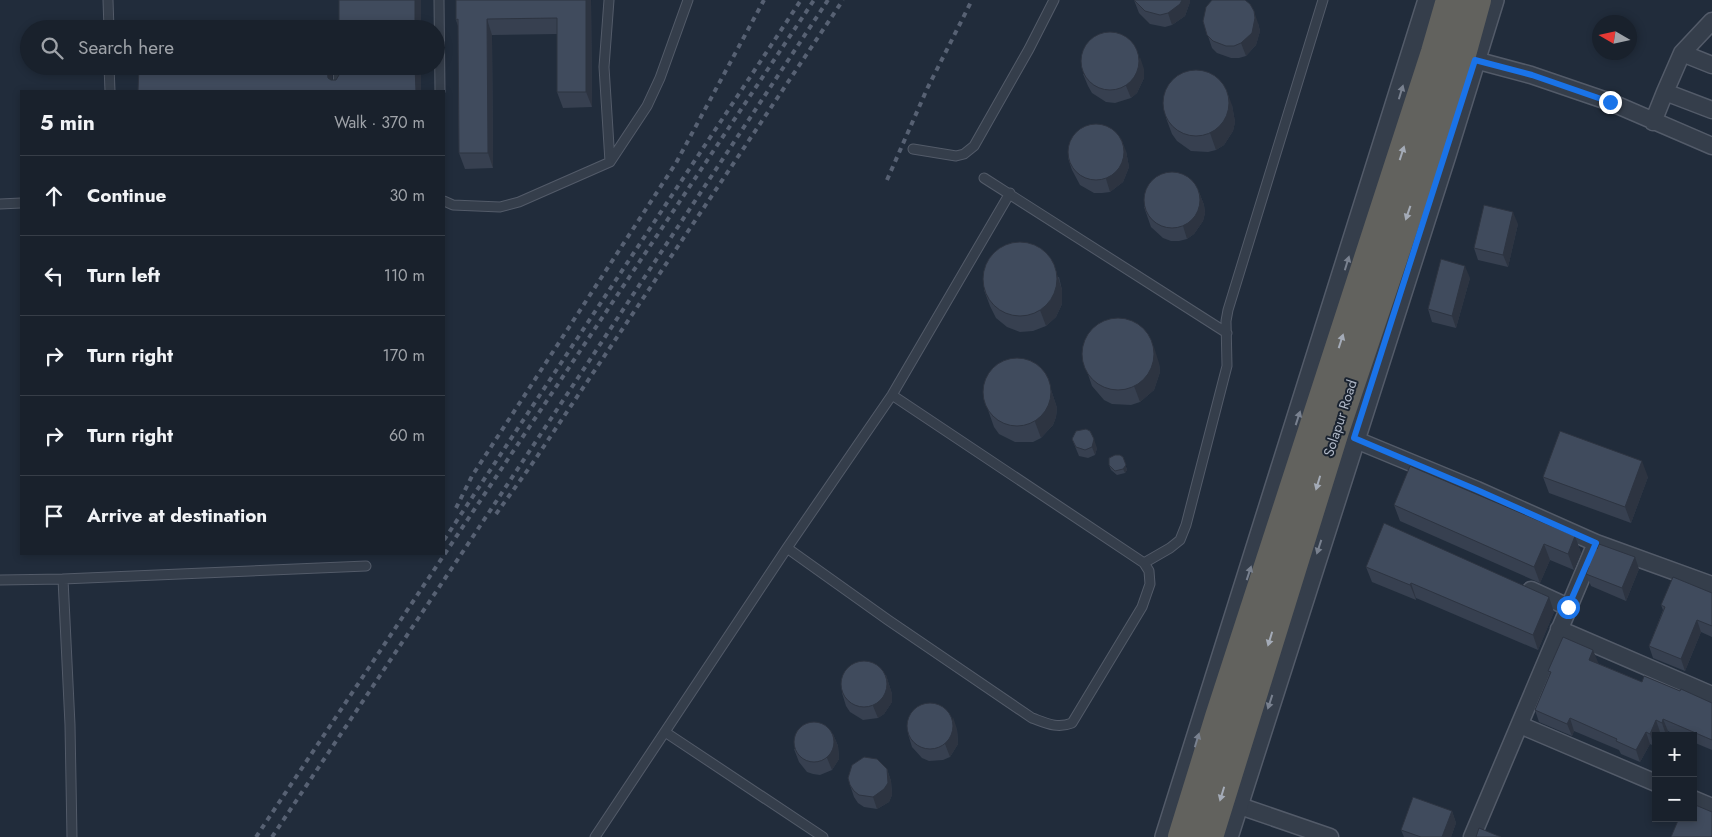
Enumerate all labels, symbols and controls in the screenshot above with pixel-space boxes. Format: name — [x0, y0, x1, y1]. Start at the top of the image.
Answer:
north arrow — [1592, 15, 1637, 60]
search box — [20, 20, 445, 75]
icon: search — [38, 34, 66, 62]
text: Search here — [78, 34, 174, 61]
one-way arrow — [1397, 84, 1405, 99]
route end — [1599, 91, 1622, 114]
text: 5 min — [40, 108, 95, 138]
text: Walk · 370 m — [334, 111, 425, 134]
one-way arrow — [1398, 145, 1406, 160]
icon: ahead — [40, 182, 68, 210]
text: Continue — [87, 182, 166, 209]
text: 30 m — [389, 184, 425, 207]
one-way arrow — [1404, 206, 1412, 221]
one-way arrow — [1344, 256, 1351, 271]
icon: left — [40, 262, 68, 290]
text: Turn left — [87, 262, 160, 289]
text: 110 m — [384, 264, 425, 287]
one-way arrow — [1338, 333, 1345, 348]
icon: right — [40, 342, 68, 370]
text: Turn right — [87, 342, 173, 369]
text: 170 m — [383, 344, 425, 367]
street label: Solapur Road — [1318, 377, 1362, 459]
one-way arrow — [1295, 411, 1302, 426]
icon: right — [40, 422, 68, 450]
text: Turn right — [87, 422, 173, 449]
text: 60 m — [389, 424, 425, 447]
one-way arrow — [1314, 476, 1322, 491]
icon: arrive — [40, 502, 68, 530]
text: Arrive at destination — [87, 502, 267, 529]
one-way arrow — [1315, 539, 1323, 554]
one-way arrow — [1245, 566, 1253, 581]
route start — [1557, 596, 1580, 619]
one-way arrow — [1266, 631, 1274, 646]
one-way arrow — [1266, 694, 1273, 709]
map controls — [1652, 732, 1697, 822]
button: + — [1652, 732, 1697, 777]
one-way arrow — [1193, 733, 1201, 748]
button: − — [1652, 777, 1697, 822]
one-way arrow — [1218, 786, 1225, 801]

